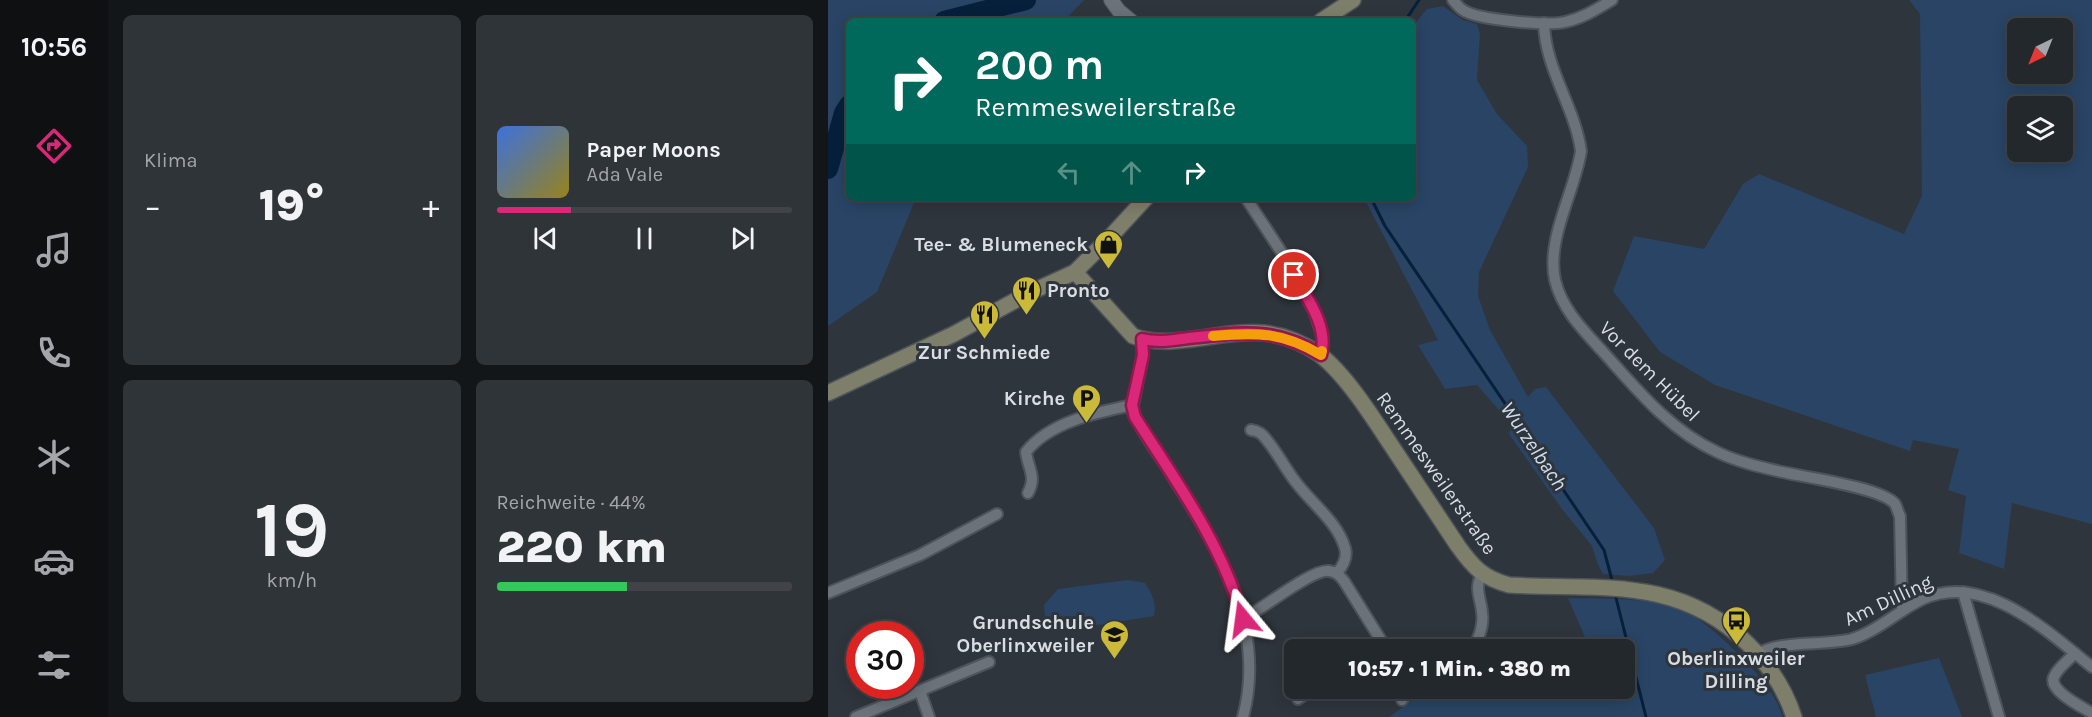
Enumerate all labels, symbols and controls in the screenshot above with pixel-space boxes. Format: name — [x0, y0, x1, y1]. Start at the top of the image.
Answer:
north arrow — [2007, 18, 2073, 84]
map controls — [2007, 18, 2073, 162]
text: 10:56 — [21, 31, 87, 63]
text: 200 m — [975, 40, 1104, 90]
icon: right — [876, 42, 954, 120]
text: Remmesweilerstraße — [975, 91, 1236, 123]
button: layers — [2007, 96, 2073, 162]
icon: directions — [33, 125, 75, 167]
text: Paper Moons — [587, 137, 721, 163]
text: Klima — [144, 149, 197, 172]
icon: left — [1052, 156, 1085, 189]
icon: ahead — [1115, 156, 1148, 189]
icon: right — [1178, 156, 1211, 189]
text: Ada Vale — [587, 163, 663, 186]
text: 19° — [259, 179, 325, 231]
text: − — [144, 187, 161, 225]
text: + — [422, 187, 439, 225]
icon: previous — [529, 222, 562, 255]
icon: pause — [628, 222, 661, 255]
icon: next — [726, 222, 759, 255]
shop icon: Tee- & Blumeneck — [1093, 228, 1125, 270]
icon: music — [33, 229, 75, 271]
place label: Tee- & Blumeneck — [914, 233, 1088, 256]
pin — [1268, 249, 1319, 300]
icon: arrive — [1277, 258, 1310, 291]
restaurant icon: Pronto — [1010, 274, 1042, 316]
place label: Pronto — [1047, 279, 1109, 302]
restaurant icon: Zur Schmiede — [968, 298, 1000, 340]
street label: Vor dem Hübel — [1595, 316, 1705, 426]
icon: phone — [33, 332, 75, 374]
place label: Zur Schmiede — [918, 341, 1050, 364]
parking icon: Kirche — [1070, 382, 1102, 424]
place label: Kirche — [1004, 387, 1065, 410]
street label: Remmesweilerstraße — [1372, 387, 1501, 559]
water label: Wurzelbach — [1496, 397, 1572, 495]
icon: climate — [33, 436, 75, 478]
text: 19 — [254, 484, 329, 576]
text: Reichweite · 44% — [497, 491, 646, 514]
text: 220 km — [497, 521, 667, 573]
icon: car — [33, 540, 75, 582]
text: km/h — [266, 569, 317, 592]
street label: Am Dilling — [1840, 570, 1936, 631]
position arrow — [1211, 587, 1275, 651]
bus stop icon: Oberlinxweiler Dilling — [1720, 604, 1752, 646]
place label: Grundschule Oberlinxweiler — [957, 611, 1094, 657]
school or university icon: Grundschule Oberlinxweiler — [1099, 618, 1131, 660]
speed limit sign: 30 — [846, 621, 924, 699]
icon: filters — [33, 644, 75, 686]
place label: Oberlinxweiler Dilling — [1667, 647, 1805, 693]
text: 10:57 · 1 Min. · 380 m — [1348, 656, 1571, 682]

